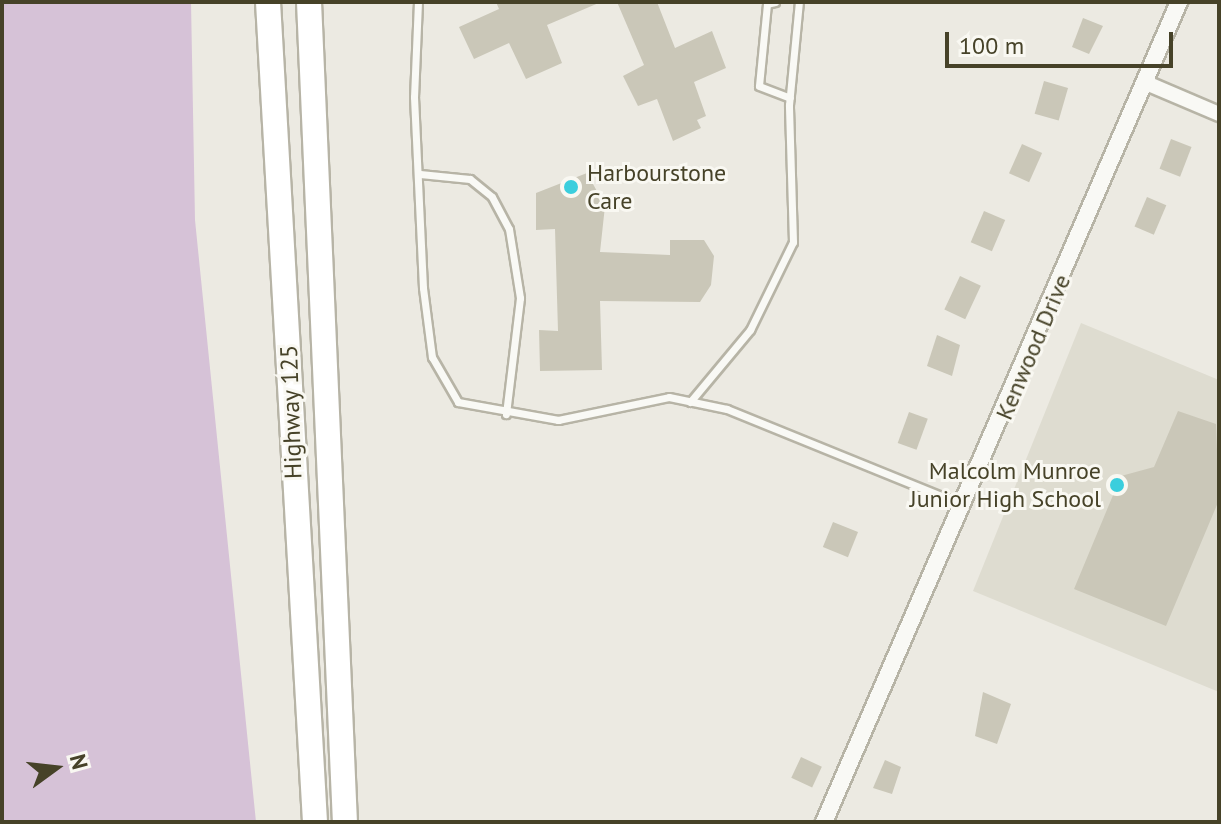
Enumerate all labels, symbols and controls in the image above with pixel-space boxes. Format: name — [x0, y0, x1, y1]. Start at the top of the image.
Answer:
scale bar — [949, 16, 1177, 66]
text: 100 m — [959, 30, 1024, 61]
place label: Harbourstone Care — [587, 159, 726, 215]
marker: Harbourstone Care — [562, 178, 580, 196]
street label: Kenwood Drive — [989, 270, 1077, 424]
street label: Highway 125 — [274, 344, 308, 480]
place label: Malcolm Munroe Junior High School — [910, 457, 1101, 513]
marker: Malcolm Munroe Junior High School — [1108, 476, 1126, 494]
north arrow — [16, 728, 96, 808]
text: N — [64, 751, 95, 772]

